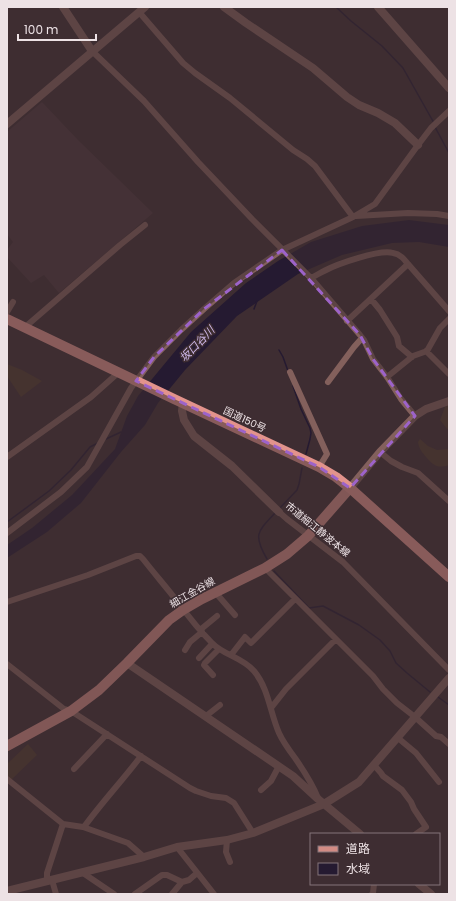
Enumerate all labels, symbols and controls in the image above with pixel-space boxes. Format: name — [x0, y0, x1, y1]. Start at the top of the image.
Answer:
scale bar — [18, 16, 96, 42]
text: 100 m — [24, 21, 58, 38]
water label: 坂口谷川 — [176, 322, 219, 365]
street label: 国道150号 — [221, 403, 269, 436]
street label: 市道細江静波本線 — [282, 498, 353, 560]
street label: 細江金谷線 — [167, 573, 218, 611]
legend — [310, 833, 440, 885]
text: 道路 — [346, 840, 370, 857]
text: 水域 — [346, 860, 370, 877]

